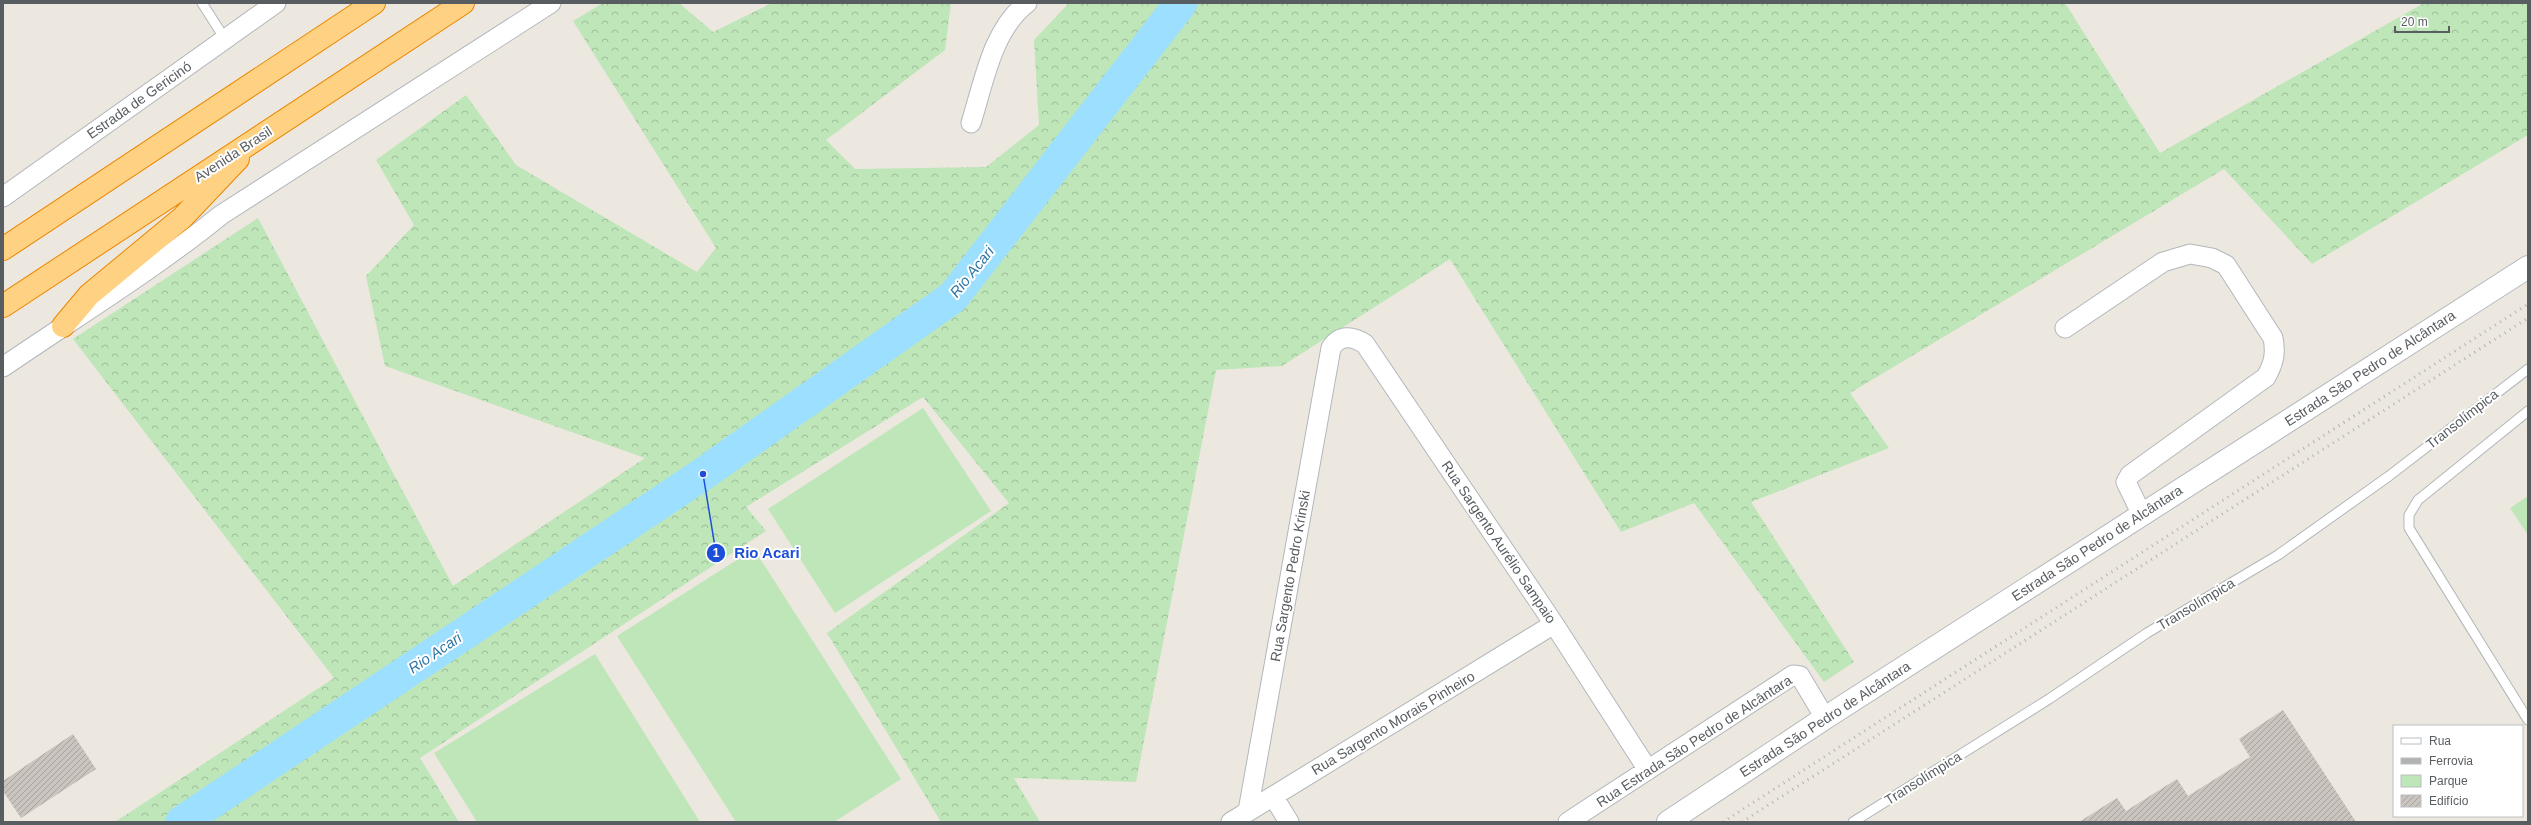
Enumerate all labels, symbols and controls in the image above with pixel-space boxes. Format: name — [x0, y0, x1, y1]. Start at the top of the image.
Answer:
scale bar — [2395, 8, 2449, 34]
text: 20 m — [2401, 15, 2428, 29]
street label: Estrada de Gericinó — [84, 58, 194, 142]
street label: Avenida Brasil — [191, 123, 275, 185]
water label: Rio Acari — [946, 242, 998, 300]
street label: Estrada São Pedro de Alcântara — [2282, 307, 2458, 429]
street label: Transolímpica — [2423, 386, 2502, 452]
street label: Rua Sargento Aurélio Sampaio — [1439, 458, 1559, 626]
street label: Estrada São Pedro de Alcântara — [2009, 482, 2185, 604]
street label: Rua Sargento Pedro Krinski — [1267, 489, 1313, 663]
callout: Rio Acari — [706, 539, 808, 566]
text: Rio Acari — [734, 544, 800, 561]
text: 1 — [713, 546, 720, 560]
street label: Transolímpica — [2154, 575, 2238, 633]
water label: Rio Acari — [405, 628, 465, 676]
street label: Estrada São Pedro de Alcântara — [1737, 658, 1913, 780]
street label: Rua Sargento Morais Pinheiro — [1309, 668, 1478, 778]
street label: Rua Estrada São Pedro de Alcântara — [1593, 672, 1795, 810]
legend — [2393, 725, 2523, 817]
text: Rua — [2429, 734, 2451, 748]
street label: Transolímpica — [1882, 748, 1964, 808]
text: Ferrovia — [2429, 754, 2473, 768]
text: Parque — [2429, 774, 2468, 788]
text: Edifício — [2429, 794, 2469, 808]

